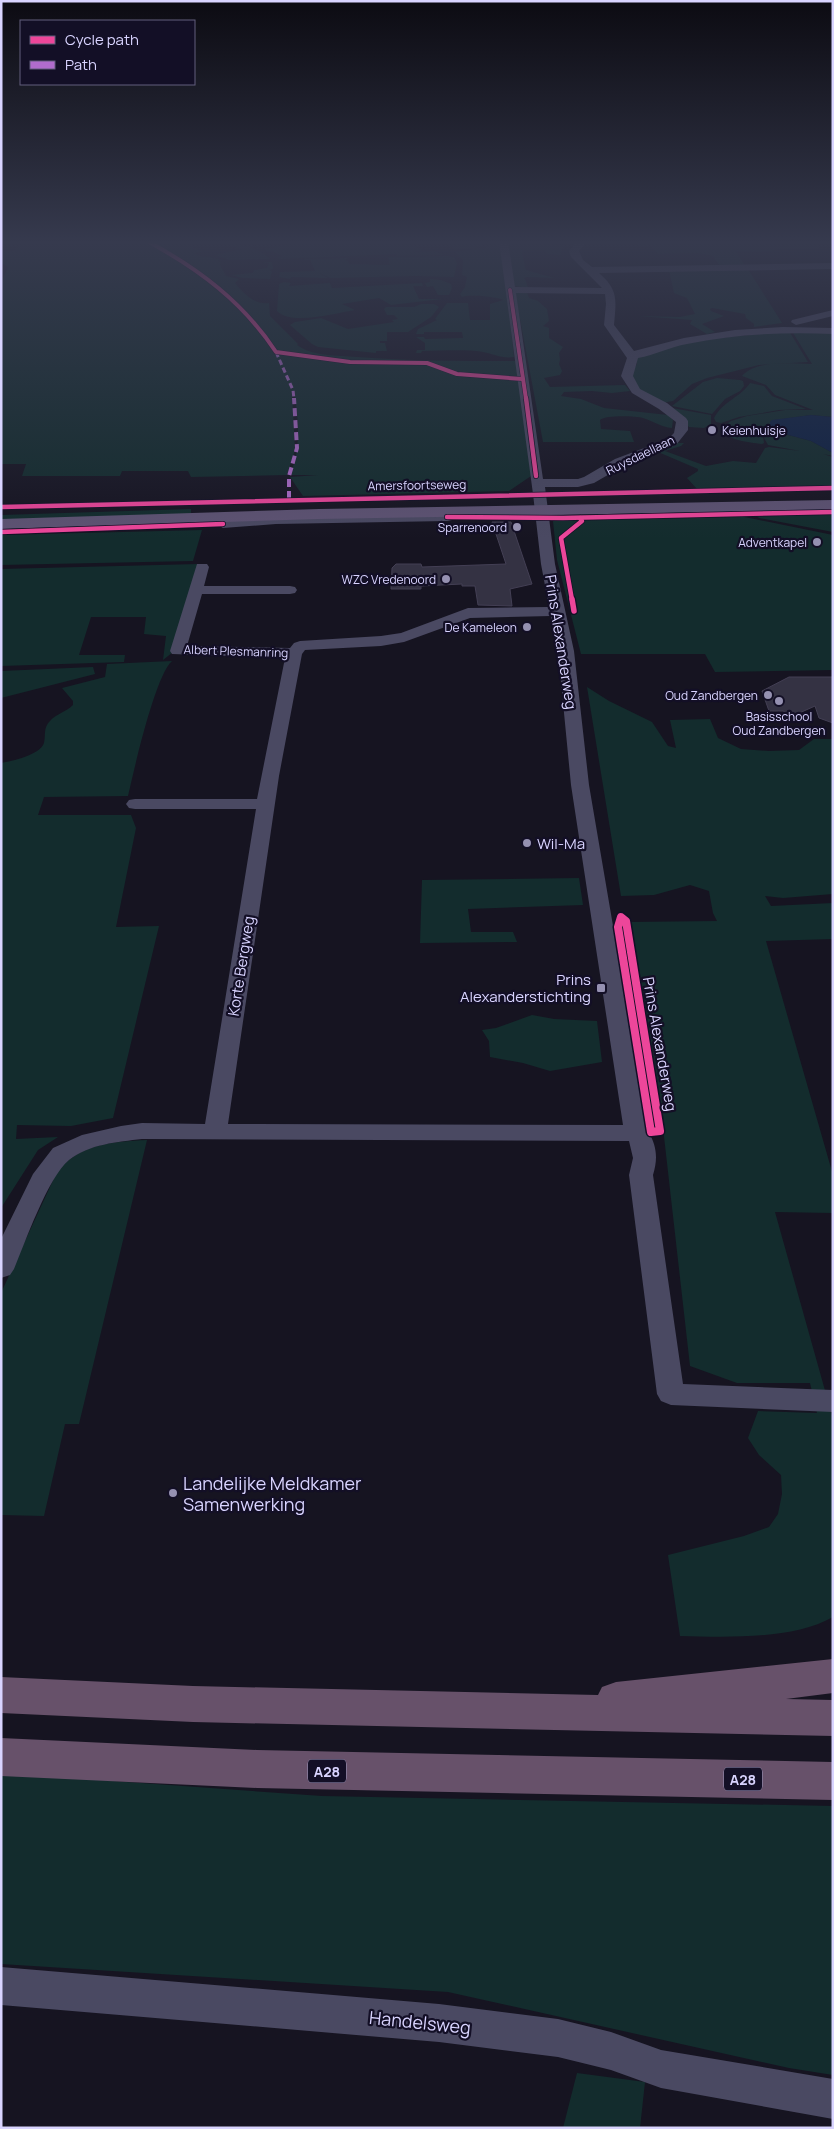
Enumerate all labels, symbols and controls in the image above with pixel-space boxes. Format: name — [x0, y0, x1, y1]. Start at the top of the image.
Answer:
legend — [20, 20, 195, 85]
text: Cycle path — [65, 29, 139, 50]
text: Path — [65, 54, 97, 75]
place label: Keienhuisje — [722, 422, 786, 439]
marker: Keienhuisje — [706, 424, 718, 436]
street label: Ruysdaellaan — [603, 431, 677, 479]
street label: Amersfoortseweg — [368, 476, 466, 494]
place label: Sparrenoord — [438, 519, 507, 536]
marker: Sparrenoord — [511, 521, 523, 533]
place label: Adventkapel — [738, 534, 807, 551]
marker: Adventkapel — [811, 536, 823, 548]
place label: WZC Vredenoord — [341, 571, 436, 588]
marker: WZC Vredenoord — [440, 573, 452, 585]
street label: Prins Alexanderweg — [540, 573, 582, 711]
place label: De Kameleon — [445, 619, 517, 636]
marker: De Kameleon — [521, 621, 533, 633]
street label: Albert Plesmanring — [183, 641, 289, 661]
place label: Oud Zandbergen — [665, 687, 758, 704]
marker: Oud Zandbergen — [762, 689, 774, 701]
marker: Basisschool Oud Zandbergen — [773, 695, 785, 707]
place label: Basisschool Oud Zandbergen — [733, 708, 825, 739]
place label: Wil-Ma — [537, 833, 585, 854]
marker: Wil-Ma — [521, 837, 533, 849]
street label: Korte Bergweg — [223, 915, 259, 1017]
place label: Prins Alexanderstichting — [460, 969, 591, 1007]
street label: Prins Alexanderweg — [638, 975, 682, 1113]
marker: Prins Alexanderstichting — [595, 982, 607, 994]
place label: Landelijke Meldkamer Samenwerking — [183, 1471, 362, 1516]
marker: Landelijke Meldkamer Samenwerking — [167, 1487, 179, 1499]
road number: A28 — [308, 1760, 346, 1782]
road number: A28 — [724, 1768, 762, 1790]
street label: Handelsweg — [368, 2005, 472, 2039]

